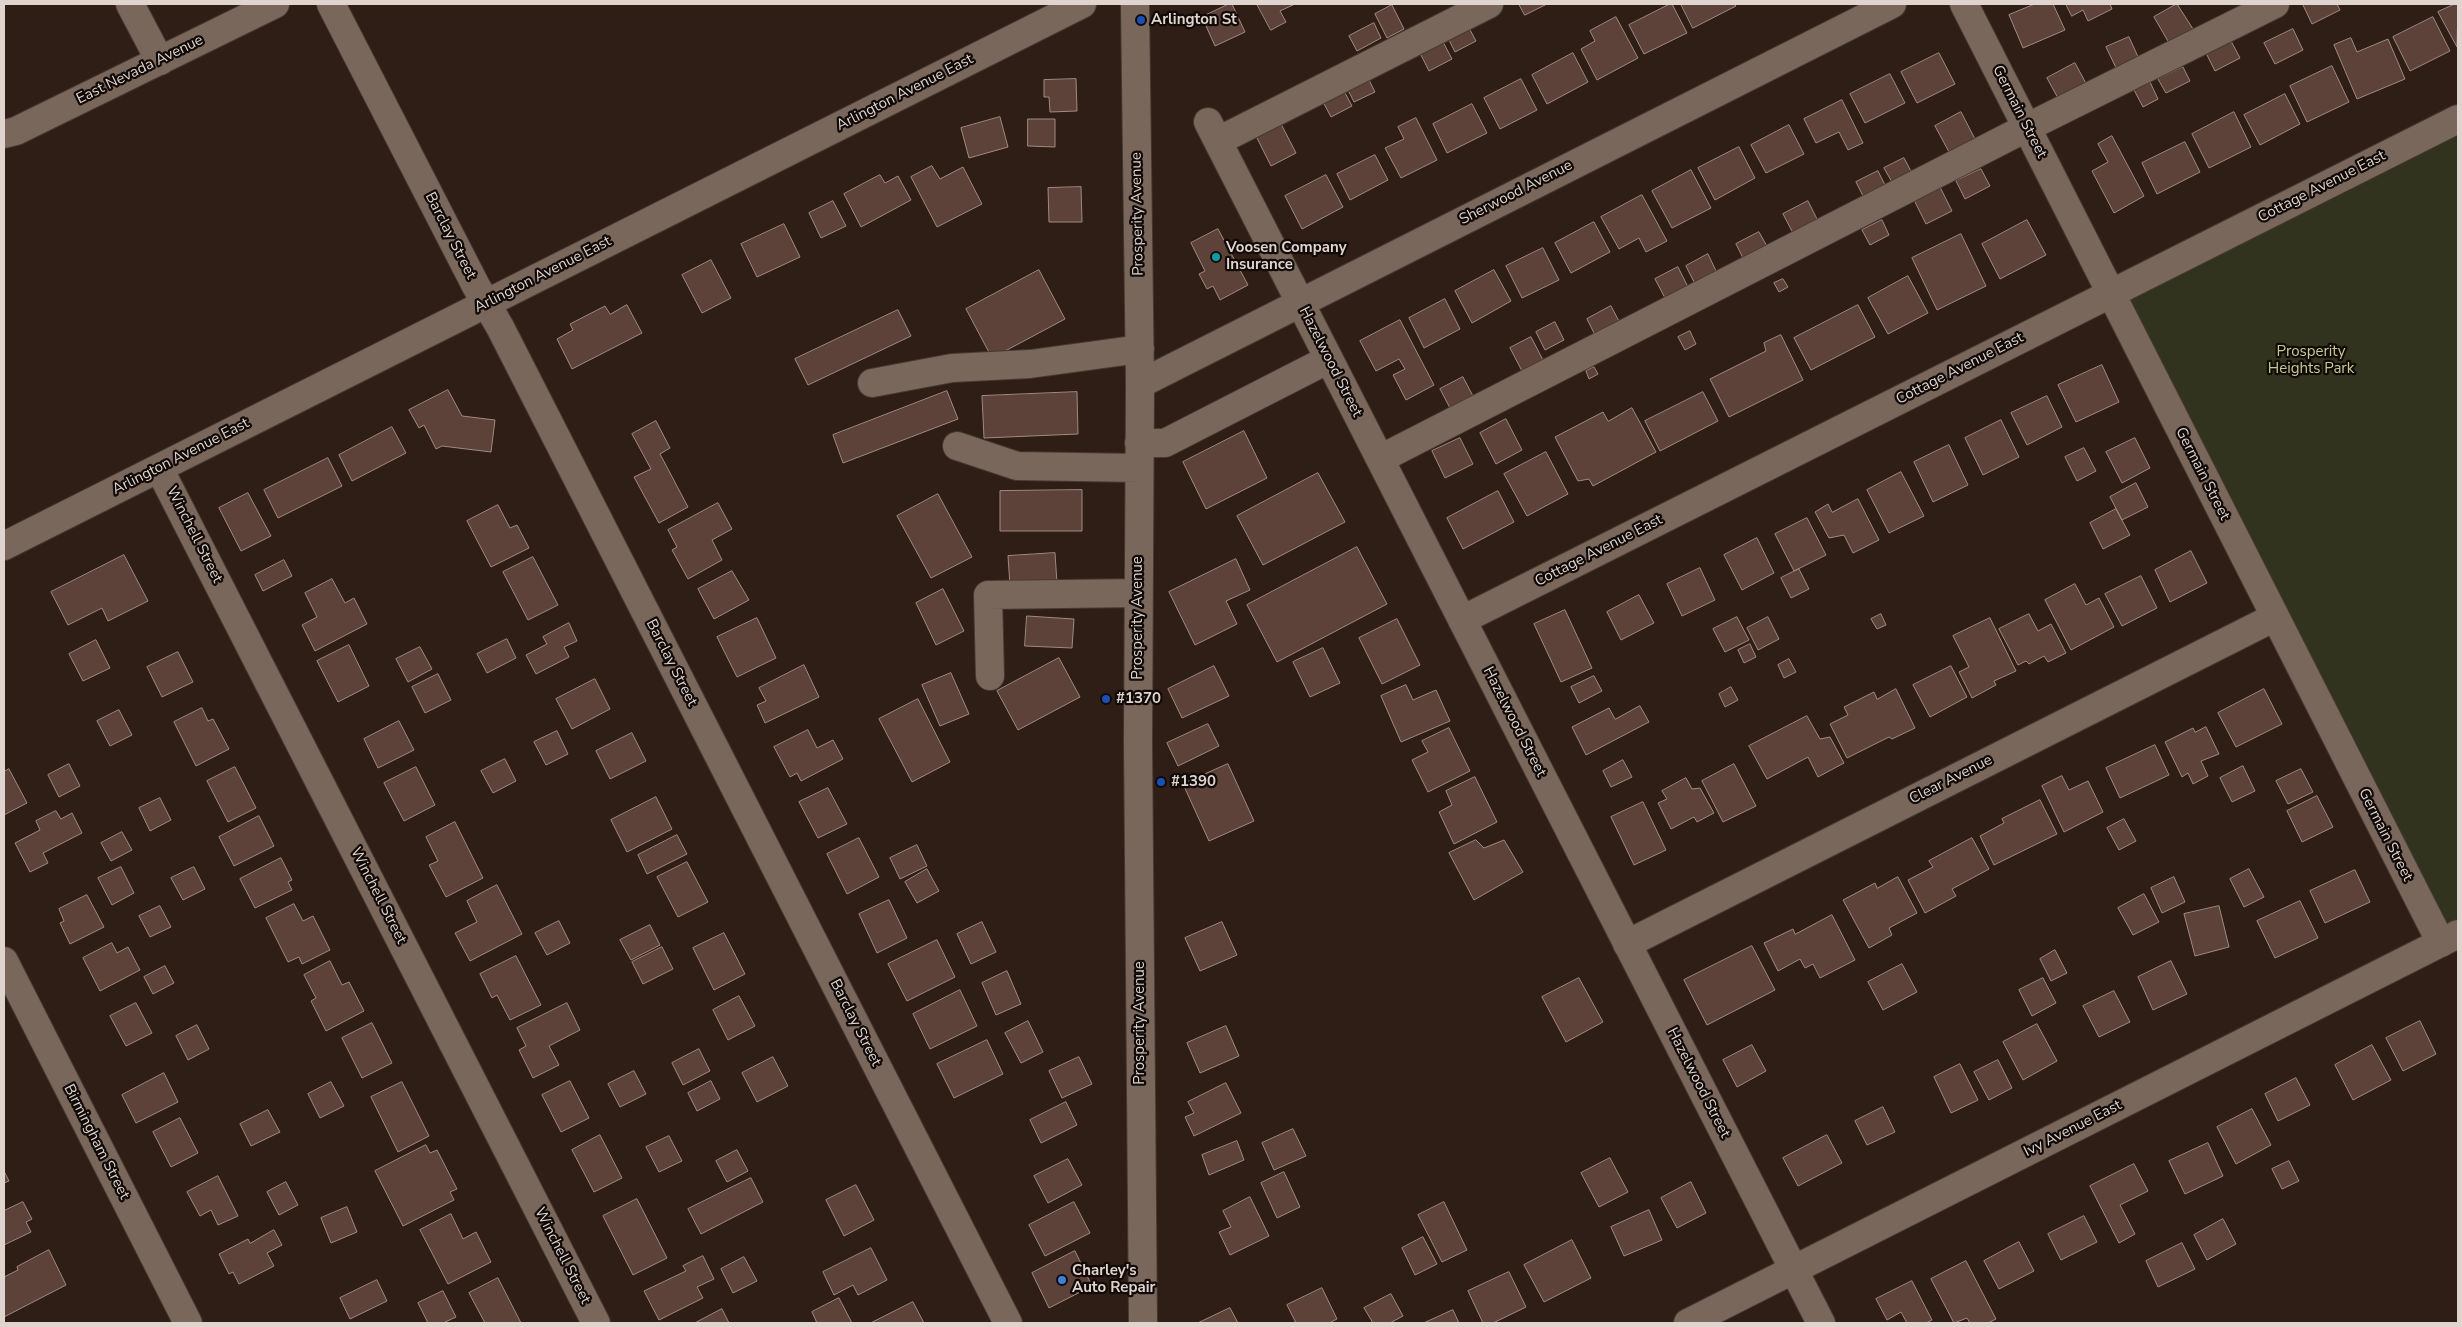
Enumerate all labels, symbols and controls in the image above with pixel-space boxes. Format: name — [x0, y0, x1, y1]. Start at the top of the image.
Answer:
place label: Arlington St — [1151, 11, 1237, 29]
marker: Arlington St — [1135, 14, 1147, 26]
street label: East Nevada Avenue — [74, 31, 206, 109]
street label: Arlington Avenue East — [834, 51, 976, 135]
street label: Germain Street — [1988, 63, 2050, 161]
street label: Cottage Avenue East — [2255, 147, 2389, 227]
street label: Prosperity Avenue — [1128, 152, 1148, 276]
street label: Sherwood Avenue — [1457, 157, 1575, 229]
street label: Barclay Street — [420, 190, 480, 282]
street label: Arlington Avenue East — [472, 233, 614, 317]
place label: Voosen Company Insurance — [1226, 239, 1347, 274]
marker: Voosen Company Insurance — [1210, 251, 1222, 263]
street label: Hazelwood Street — [1294, 304, 1366, 420]
street label: Cottage Avenue East — [1893, 329, 2027, 409]
park label: Prosperity Heights Park — [2268, 343, 2354, 378]
street label: Arlington Avenue East — [110, 415, 252, 499]
street label: Germain Street — [2171, 425, 2233, 523]
street label: Winchell Street — [162, 484, 226, 586]
street label: Cottage Avenue East — [1532, 511, 1666, 591]
street label: Prosperity Avenue — [1129, 556, 1147, 680]
street label: Barclay Street — [641, 617, 701, 709]
street label: Hazelwood Street — [1478, 664, 1550, 780]
place label: #1370 — [1116, 690, 1161, 708]
marker: #1370 — [1100, 693, 1112, 705]
street label: Clear Avenue — [1907, 751, 1995, 809]
place label: #1390 — [1171, 773, 1216, 791]
marker: #1390 — [1155, 776, 1167, 788]
street label: Germain Street — [2354, 786, 2416, 884]
street label: Winchell Street — [346, 845, 410, 947]
street label: Prosperity Avenue — [1131, 961, 1149, 1085]
street label: Barclay Street — [825, 977, 885, 1069]
street label: Hazelwood Street — [1662, 1025, 1734, 1141]
street label: Birmingham Street — [59, 1081, 133, 1203]
street label: Ivy Avenue East — [2021, 1097, 2125, 1161]
street label: Winchell Street — [530, 1205, 594, 1307]
place label: Charley's Auto Repair — [1072, 1262, 1155, 1297]
marker: Charley's Auto Repair — [1056, 1274, 1068, 1286]

